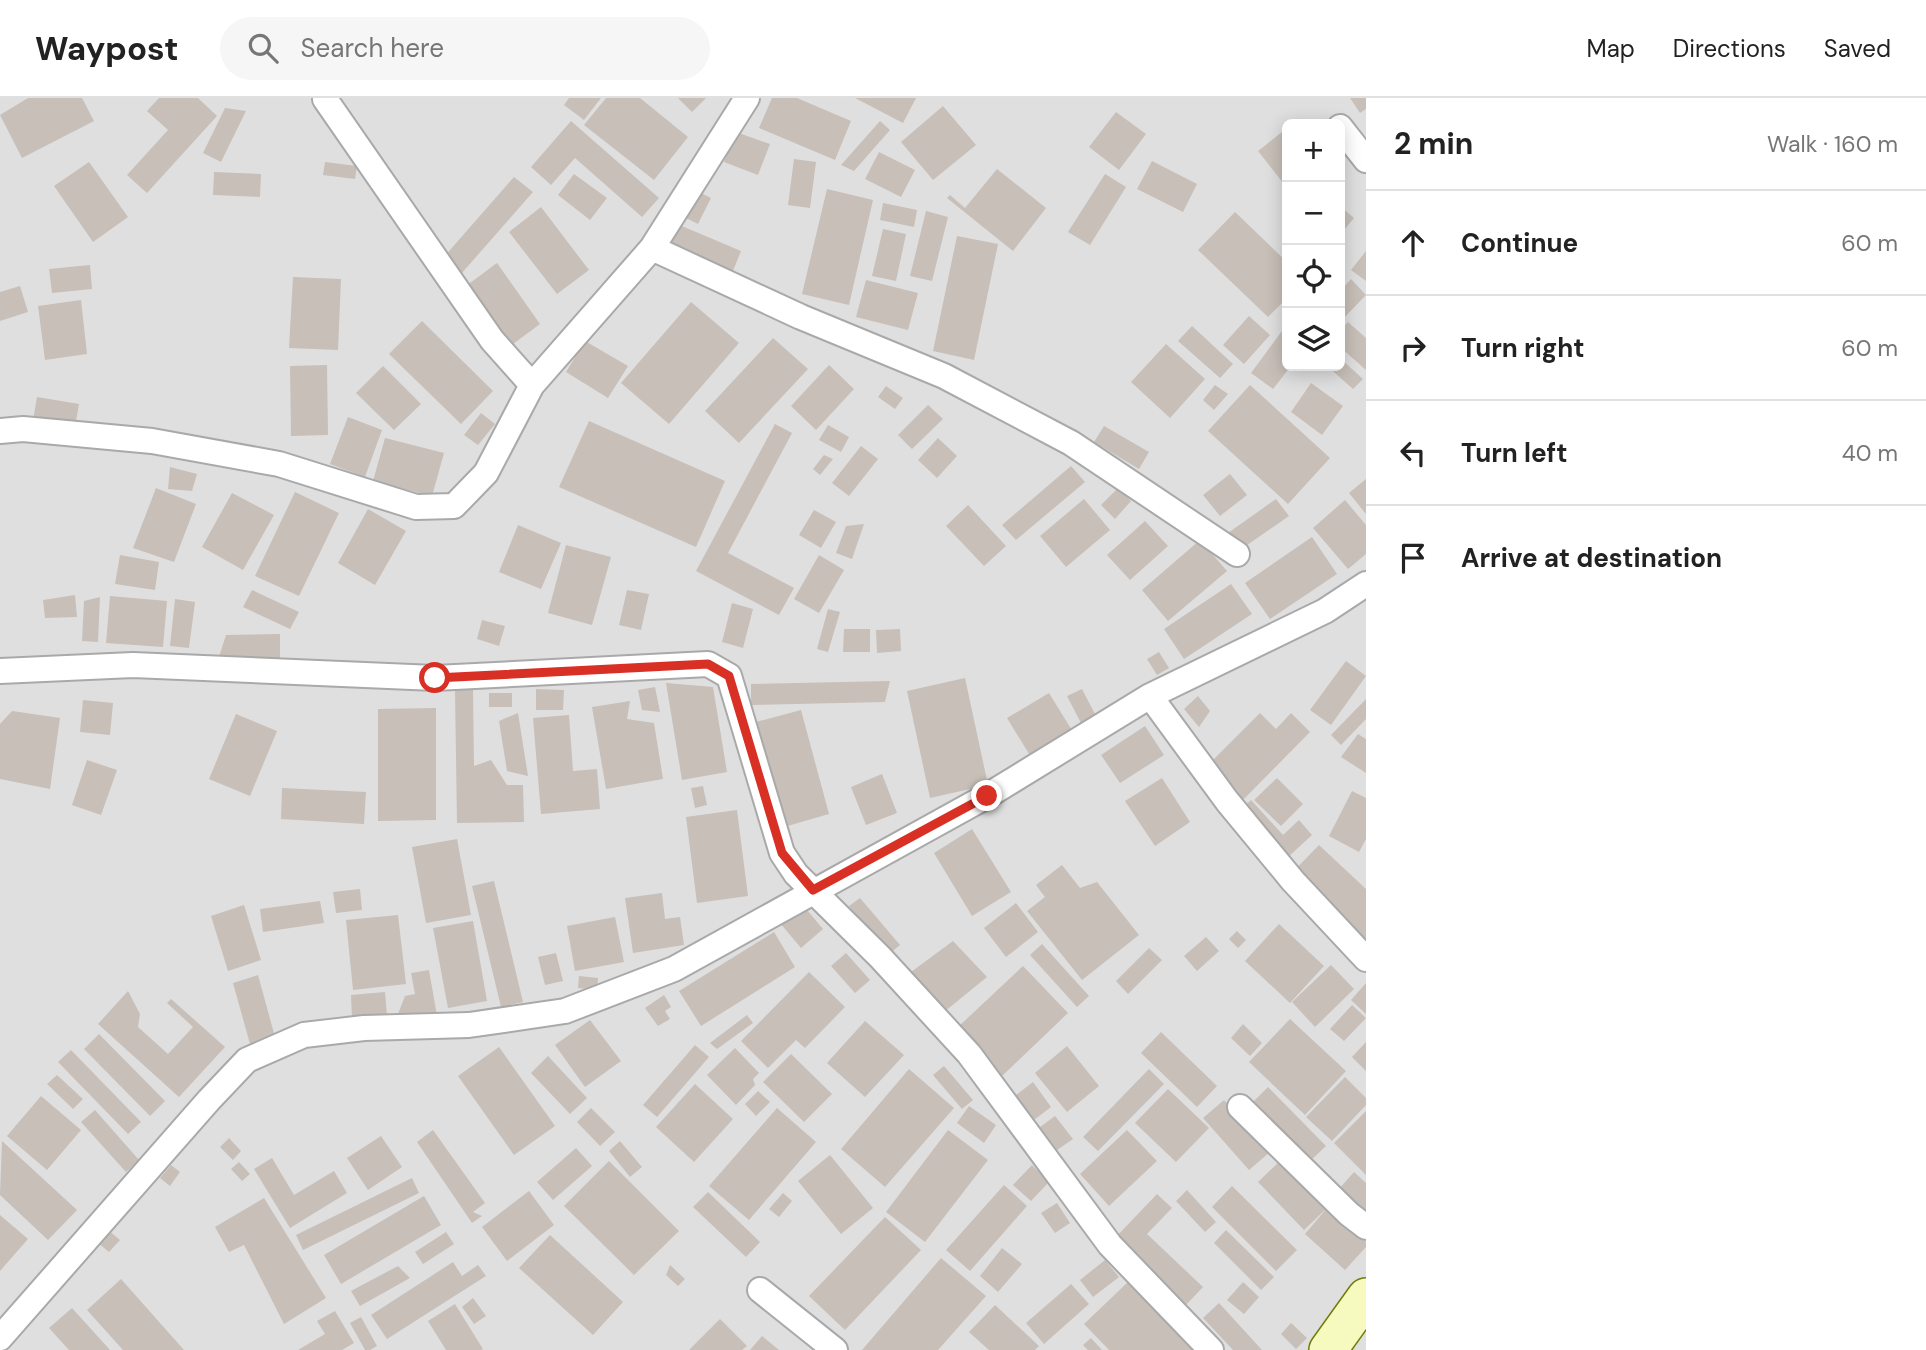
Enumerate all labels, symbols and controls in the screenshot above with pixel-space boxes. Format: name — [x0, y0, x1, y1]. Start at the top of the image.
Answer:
search box — [220, 17, 710, 80]
text: Waypost — [35, 27, 178, 70]
icon: search — [244, 29, 282, 67]
text: Search here — [300, 31, 444, 65]
text: Map — [1587, 33, 1635, 64]
text: Directions — [1673, 33, 1786, 64]
text: Saved — [1824, 33, 1891, 64]
map controls — [1282, 119, 1345, 371]
button: + — [1282, 119, 1345, 182]
text: 2 min — [1394, 124, 1473, 163]
text: Walk · 160 m — [1767, 129, 1898, 159]
button: − — [1282, 182, 1345, 245]
icon: ahead — [1394, 224, 1432, 262]
text: Continue — [1461, 226, 1578, 260]
text: 60 m — [1841, 228, 1898, 258]
button: locate — [1282, 245, 1345, 308]
button: layers — [1282, 308, 1345, 371]
icon: right — [1394, 329, 1432, 367]
text: Turn right — [1461, 331, 1585, 365]
text: 60 m — [1841, 333, 1898, 363]
icon: left — [1394, 434, 1432, 472]
text: Turn left — [1461, 436, 1568, 470]
text: 40 m — [1842, 438, 1898, 468]
icon: arrive — [1394, 539, 1432, 577]
text: Arrive at destination — [1461, 541, 1722, 575]
route start — [419, 662, 450, 693]
route end — [971, 780, 1002, 811]

